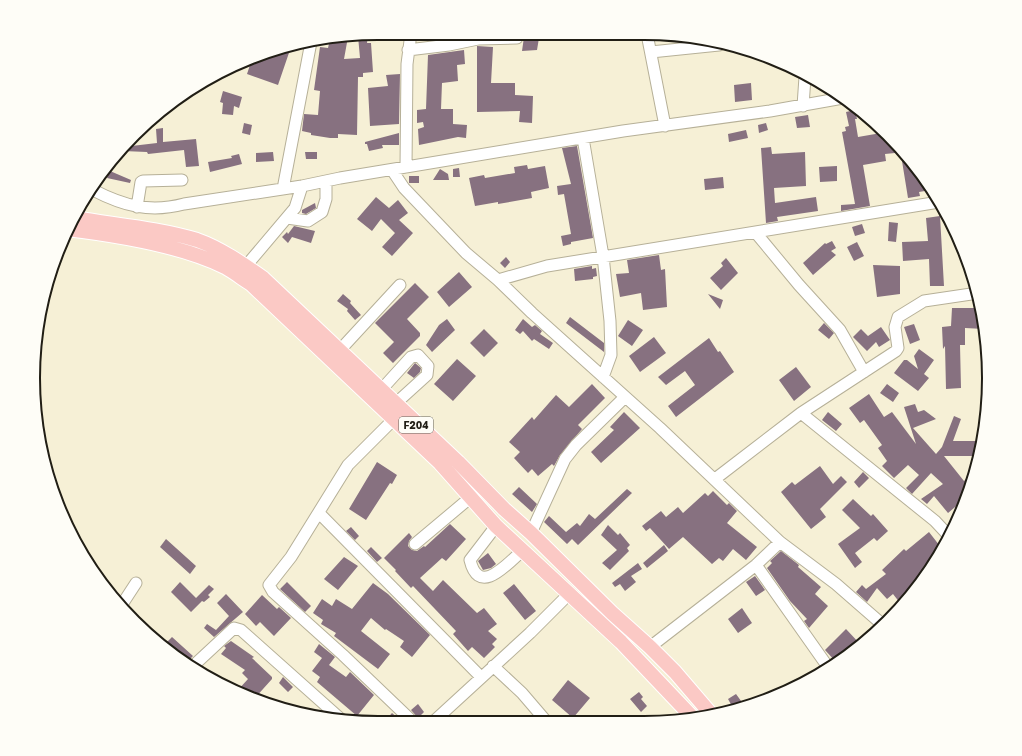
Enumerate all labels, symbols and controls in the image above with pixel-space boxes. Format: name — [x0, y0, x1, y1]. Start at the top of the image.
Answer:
road number: F204 — [399, 417, 433, 433]

